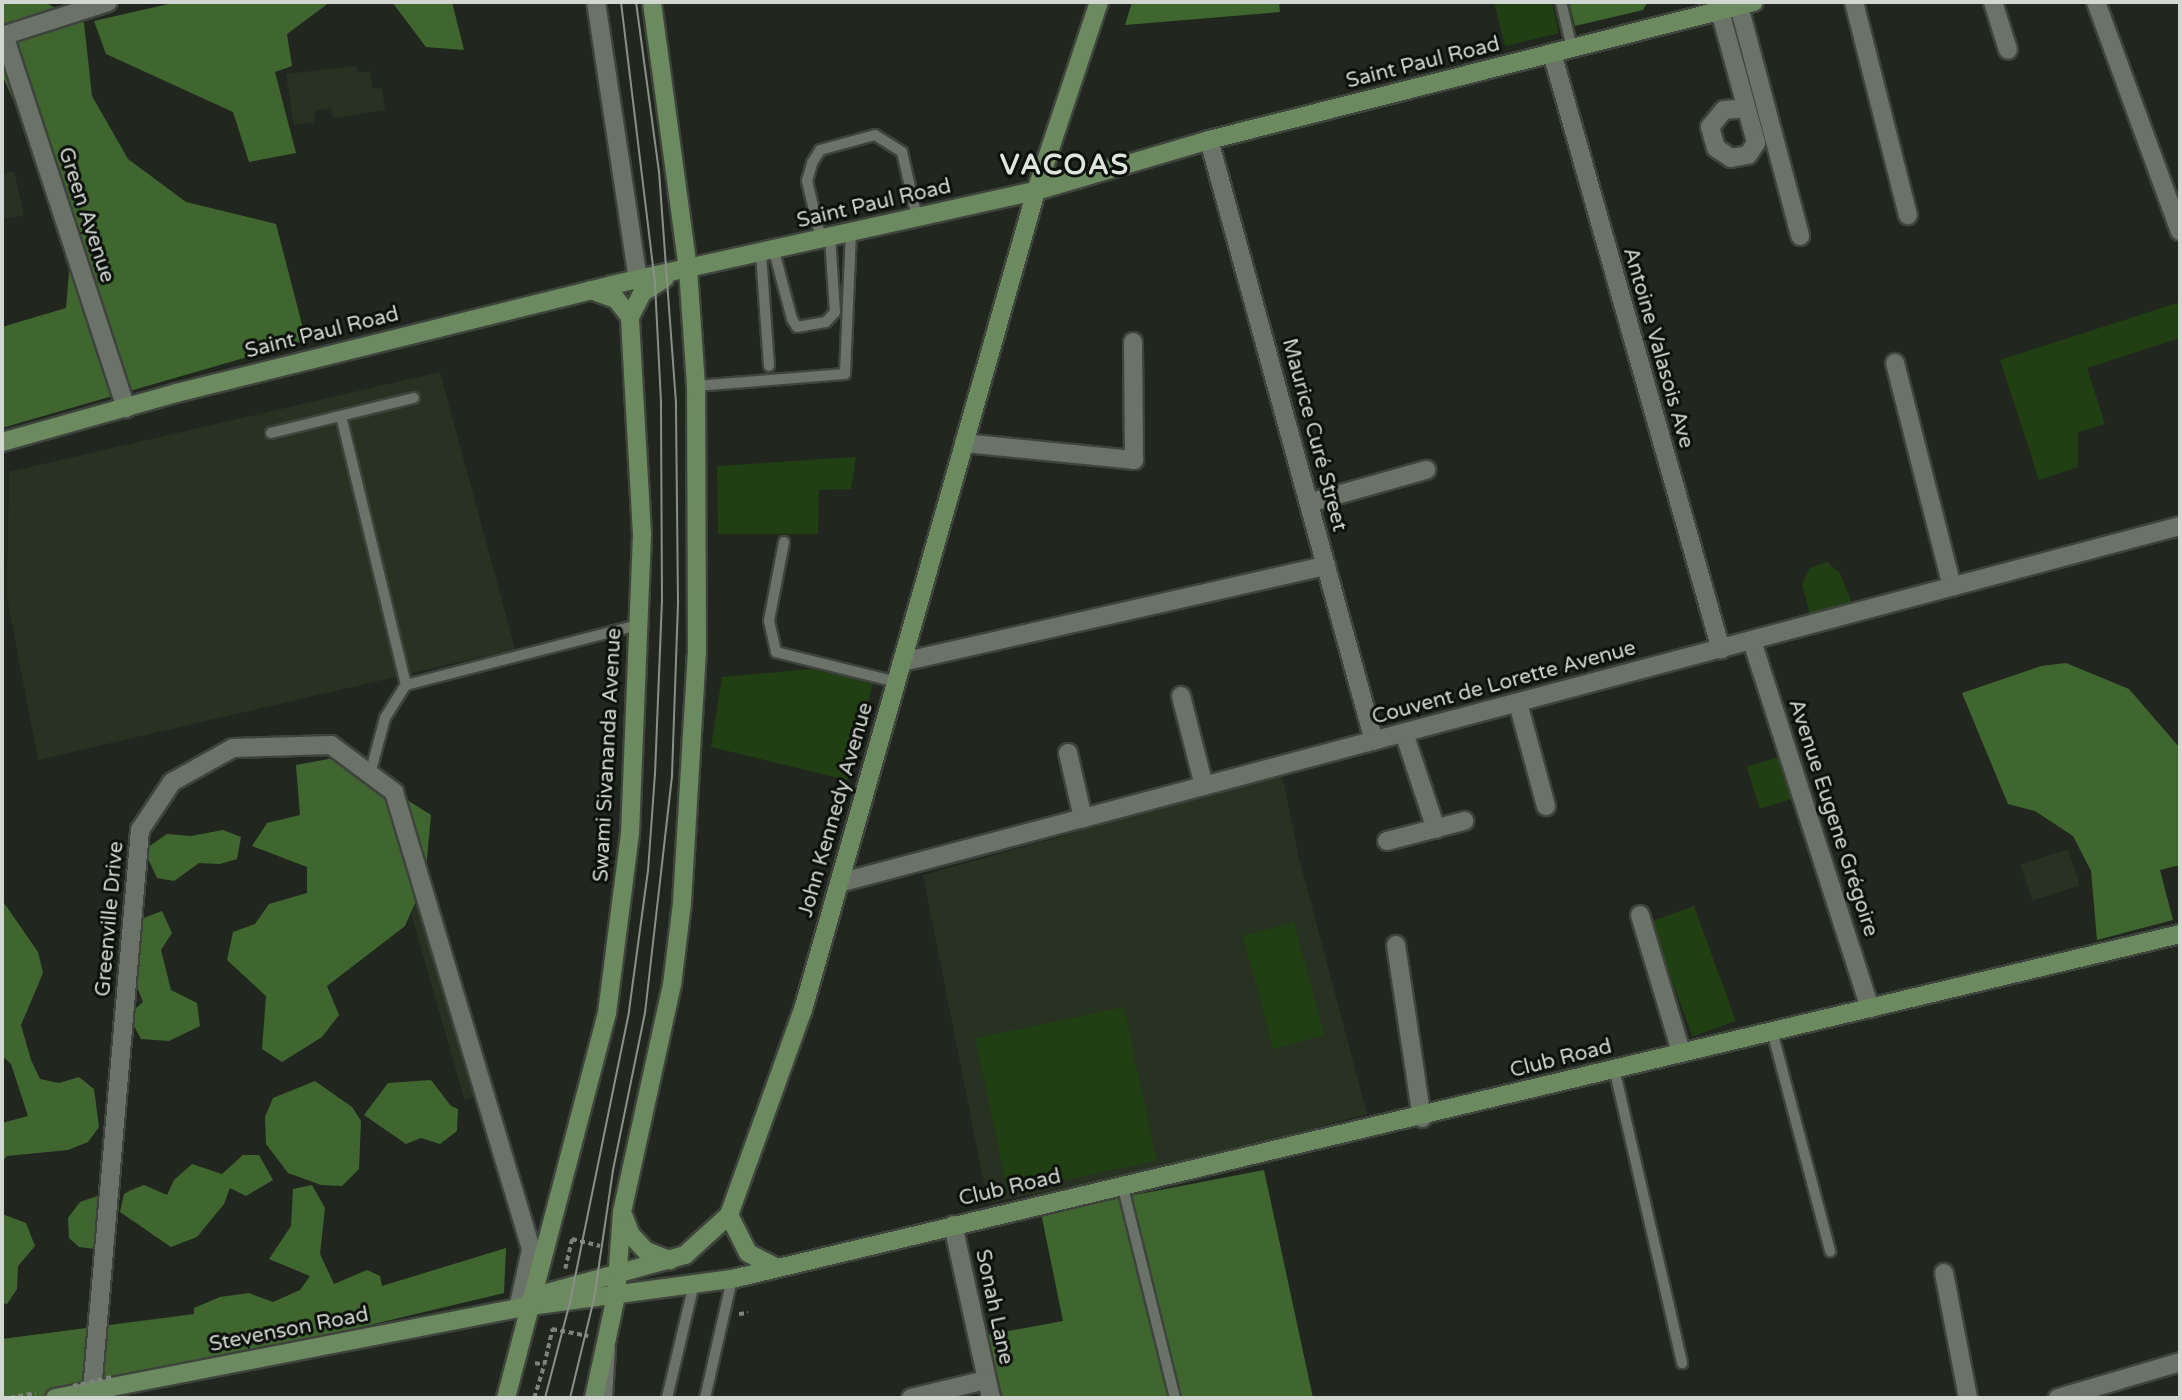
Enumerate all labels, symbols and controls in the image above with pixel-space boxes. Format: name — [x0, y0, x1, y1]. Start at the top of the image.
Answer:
street label: Saint Paul Road — [1344, 32, 1502, 94]
street label: Green Avenue — [52, 144, 120, 286]
district label: VACOAS — [1001, 148, 1129, 182]
street label: Saint Paul Road — [794, 174, 954, 234]
street label: Antoine Valasois Ave — [1617, 245, 1699, 451]
street label: Saint Paul Road — [243, 302, 401, 364]
street label: Maurice Curé Street — [1276, 336, 1352, 534]
street label: Swami Sivananda Avenue — [589, 627, 627, 883]
street label: Couvent de Lorette Avenue — [1369, 636, 1639, 730]
street label: Avenue Eugene Grégoire — [1783, 696, 1883, 940]
street label: John Kennedy Avenue — [793, 700, 879, 920]
street label: Greenville Drive — [91, 840, 129, 998]
street label: Club Road — [1507, 1034, 1615, 1084]
street label: Club Road — [956, 1164, 1064, 1212]
street label: Sonah Lane — [970, 1247, 1018, 1367]
street label: Stevenson Road — [207, 1302, 371, 1358]

